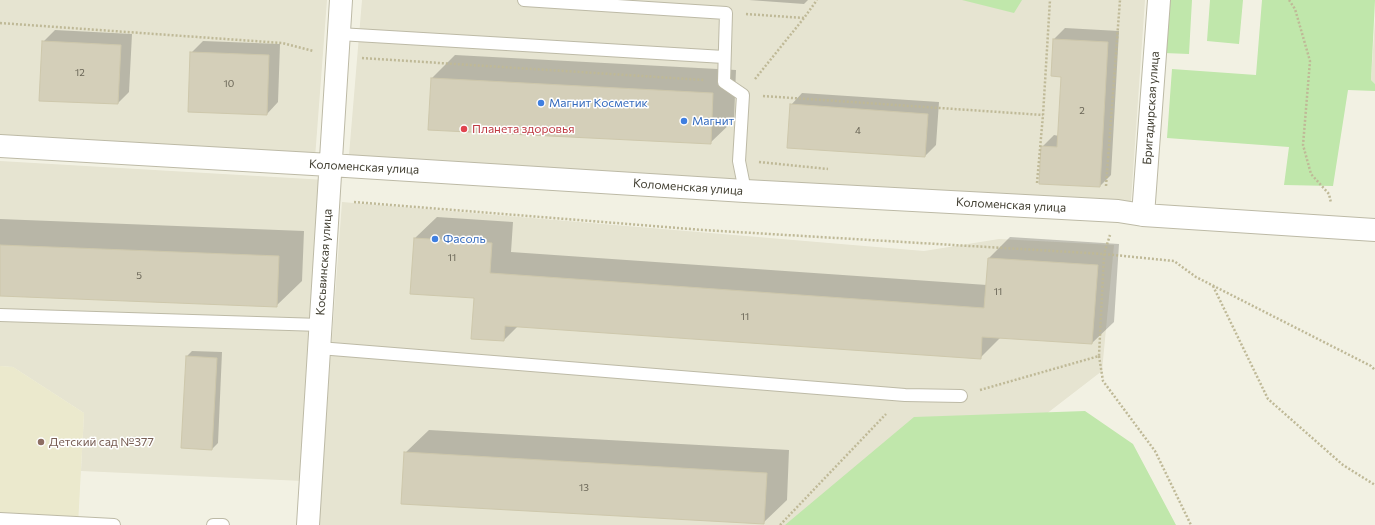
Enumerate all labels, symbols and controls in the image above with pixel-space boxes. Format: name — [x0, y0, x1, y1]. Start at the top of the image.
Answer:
street label: Бригадирская улица — [1140, 51, 1162, 165]
house number: 12 — [75, 67, 85, 79]
house number: 10 — [224, 78, 234, 90]
place label: Магнит Косметик — [549, 96, 648, 110]
marker: Магнит Косметик — [536, 98, 546, 108]
house number: 2 — [1079, 105, 1085, 117]
place label: Магнит — [692, 114, 734, 128]
marker: Магнит — [679, 116, 689, 126]
place label: Планета здоровья — [472, 122, 574, 136]
marker: Планета здоровья — [459, 124, 469, 134]
house number: 4 — [855, 125, 861, 137]
street label: Коломенская улица — [308, 157, 420, 177]
street label: Коломенская улица — [632, 176, 744, 198]
street label: Коломенская улица — [955, 195, 1067, 215]
street label: Косьвинская улица — [313, 208, 335, 316]
place label: Фасоль — [443, 232, 486, 246]
marker: Фасоль — [430, 234, 440, 244]
house number: 11 — [448, 252, 456, 264]
house number: 5 — [136, 270, 142, 282]
house number: 11 — [994, 286, 1002, 298]
house number: 11 — [741, 311, 749, 323]
place label: Детский сад №377 — [49, 435, 154, 449]
marker: Детский сад №377 — [36, 437, 46, 447]
house number: 13 — [579, 482, 589, 494]

